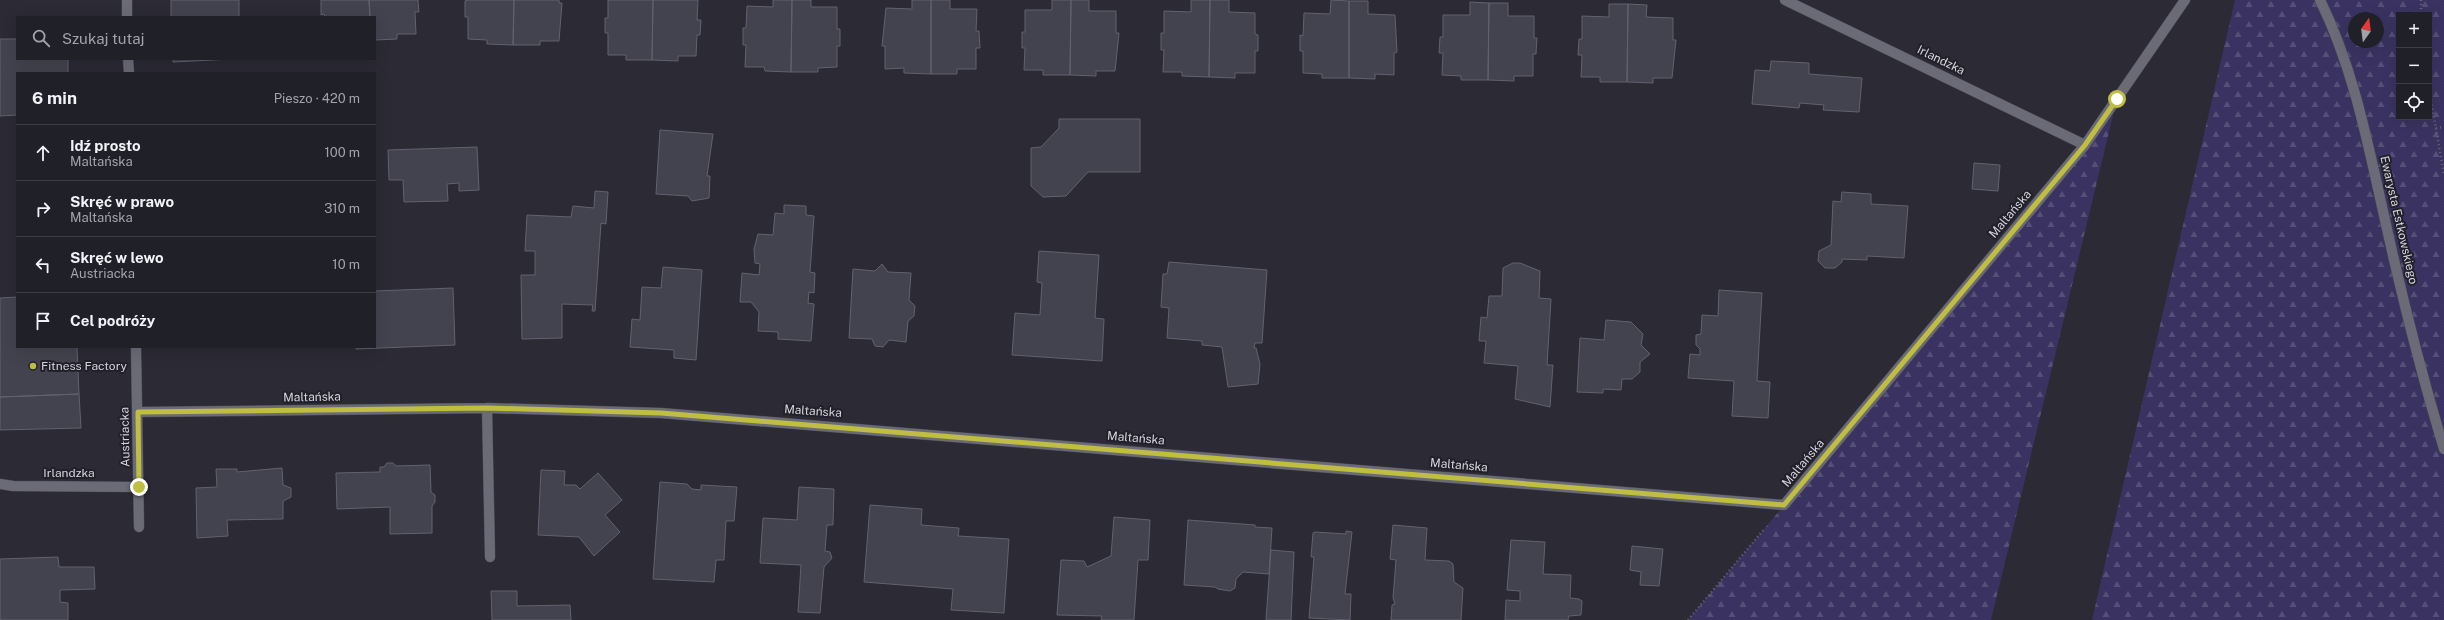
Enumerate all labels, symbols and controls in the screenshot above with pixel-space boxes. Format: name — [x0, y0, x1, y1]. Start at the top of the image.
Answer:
north arrow — [2348, 12, 2384, 48]
map controls — [2396, 12, 2432, 120]
button: + — [2396, 12, 2432, 48]
search box — [16, 16, 376, 60]
icon: search — [30, 27, 52, 49]
text: Szukaj tutaj — [62, 30, 145, 47]
street label: Irlandzka — [1915, 42, 1967, 78]
button: − — [2396, 48, 2432, 84]
button: locate — [2396, 84, 2432, 120]
text: 6 min — [32, 88, 77, 108]
route start — [2108, 90, 2126, 108]
text: Pieszo · 420 m — [274, 91, 360, 106]
text: Idź prosto — [70, 137, 141, 154]
icon: ahead — [32, 142, 54, 164]
text: 100 m — [324, 145, 360, 160]
text: Maltańska — [70, 154, 133, 169]
street label: Ewarysta Estkowskiego — [2377, 154, 2421, 286]
street label: Maltańska — [1986, 187, 2034, 241]
text: Skręć w prawo — [70, 193, 174, 210]
icon: right — [32, 198, 54, 220]
text: 310 m — [324, 201, 360, 216]
text: Maltańska — [70, 210, 133, 225]
text: Skręć w lewo — [70, 249, 164, 266]
icon: left — [32, 254, 54, 276]
text: 10 m — [332, 257, 360, 272]
text: Austriacka — [70, 266, 135, 281]
icon: arrive — [32, 310, 54, 332]
text: Cel podróży — [70, 312, 155, 329]
place label: Fitness Factory — [41, 359, 127, 373]
marker: Fitness Factory — [28, 361, 38, 371]
street label: Maltańska — [283, 389, 341, 405]
street label: Maltańska — [784, 402, 842, 420]
street label: Austriacka — [117, 407, 133, 467]
street label: Maltańska — [1107, 429, 1165, 447]
street label: Maltańska — [1779, 436, 1827, 490]
street label: Maltańska — [1430, 456, 1488, 474]
street label: Irlandzka — [43, 466, 95, 480]
route end — [130, 478, 148, 496]

